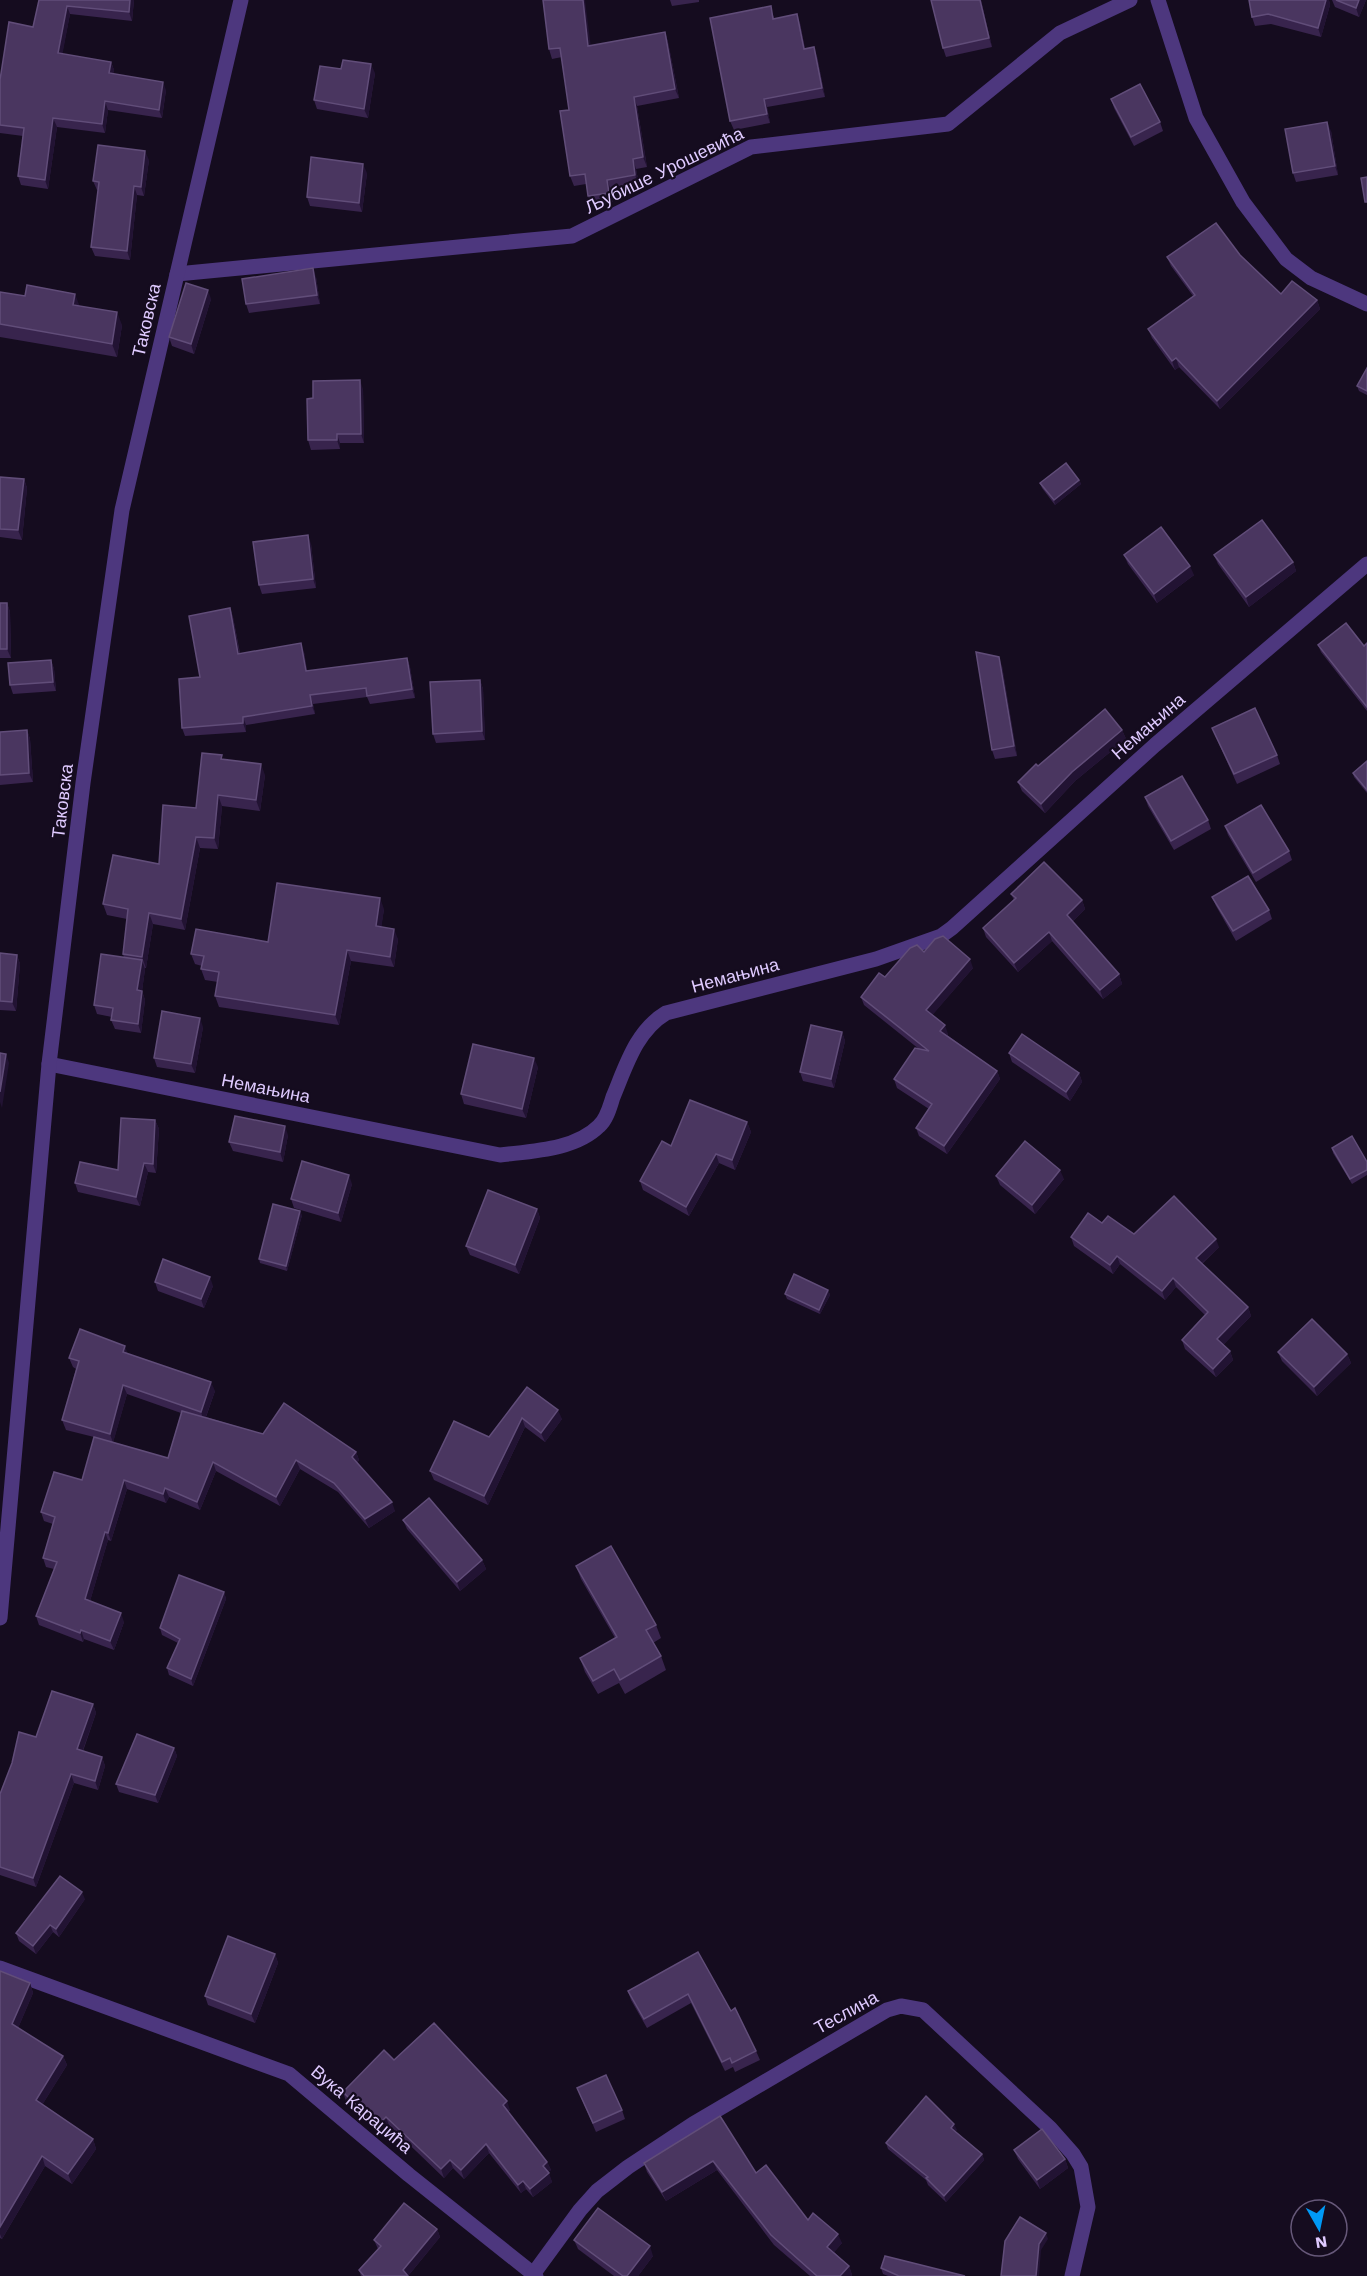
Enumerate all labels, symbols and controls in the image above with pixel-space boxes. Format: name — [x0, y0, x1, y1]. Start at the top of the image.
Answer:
street label: Љубише Урошевића — [581, 122, 748, 218]
street label: Таковска — [127, 280, 165, 359]
street label: Немањина — [1107, 688, 1190, 763]
street label: Таковска — [47, 762, 77, 839]
street label: Немањина — [689, 953, 782, 997]
street label: Немањина — [220, 1069, 313, 1107]
street label: Теслина — [811, 1985, 882, 2038]
street label: Вука Караџића — [307, 2061, 418, 2158]
north arrow — [1289, 2198, 1349, 2258]
text: N — [1314, 2232, 1329, 2253]

